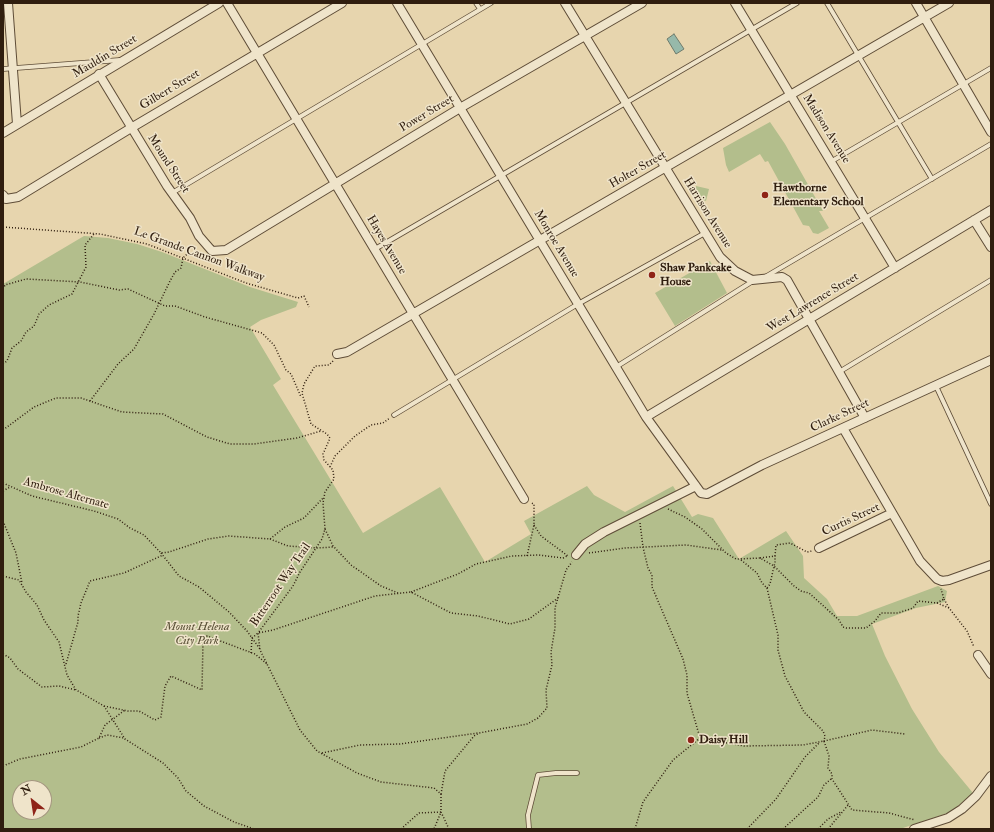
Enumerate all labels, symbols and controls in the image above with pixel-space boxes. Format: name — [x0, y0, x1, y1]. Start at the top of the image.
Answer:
street label: Mauldin Street — [70, 32, 140, 82]
street label: Gilbert Street — [138, 67, 202, 113]
street label: Power Street — [397, 92, 457, 136]
street label: Madison Avenue — [799, 92, 853, 166]
street label: Mound Street — [144, 132, 192, 196]
street label: Holter Street — [607, 148, 669, 192]
street label: Harrison Avenue — [680, 175, 734, 251]
place label: Hawthorne Elementary School — [773, 181, 864, 209]
marker: Hawthorne Elementary School — [760, 190, 770, 200]
street label: Monroe Avenue — [530, 208, 582, 280]
street label: Hayes Avenue — [363, 213, 409, 277]
street label: Le Grande Cannon Walkway — [132, 225, 266, 285]
place label: Shaw Pankcake House — [660, 261, 731, 289]
marker: Shaw Pankcake House — [647, 270, 657, 280]
street label: West Lawrence Street — [765, 270, 861, 336]
street label: Clarke Street — [808, 396, 872, 436]
street label: Ambrose Alternate — [21, 475, 111, 513]
street label: Curtis Street — [820, 500, 882, 540]
street label: Bitterroot Way Trail — [248, 540, 314, 630]
park label: Mount Helena City Park — [164, 620, 230, 648]
place label: Daisy Hill — [699, 733, 748, 747]
marker: Daisy Hill — [686, 735, 696, 745]
north arrow — [12, 780, 52, 820]
text: N — [19, 782, 34, 798]

